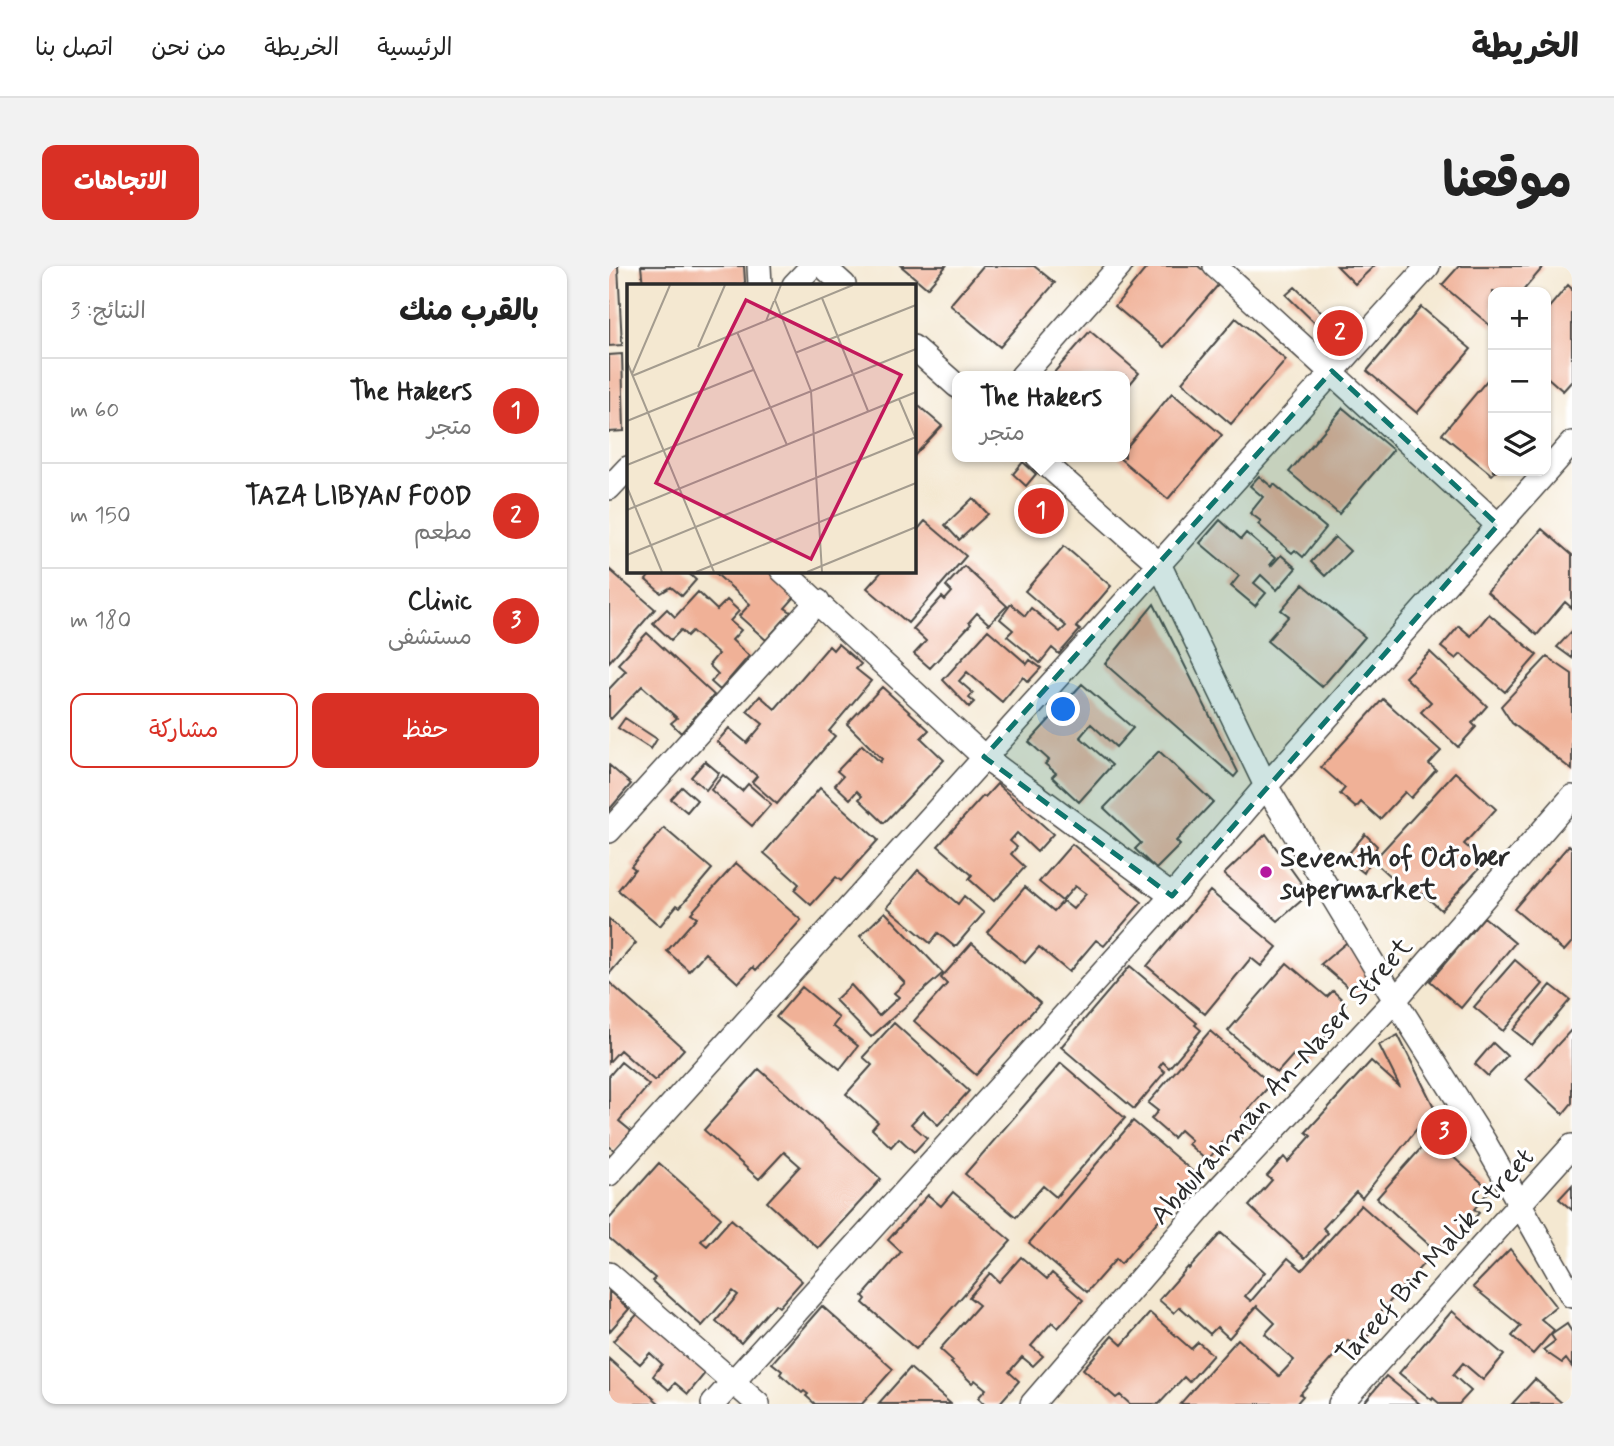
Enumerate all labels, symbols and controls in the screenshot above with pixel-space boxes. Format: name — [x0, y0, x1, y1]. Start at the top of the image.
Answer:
text: الخريطة — [1472, 26, 1579, 70]
text: اتصل بنا — [35, 33, 113, 64]
text: من نحن — [151, 33, 226, 64]
text: الخريطة — [264, 33, 339, 64]
text: الرئيسية — [377, 33, 453, 64]
button: الاتجاهات — [42, 145, 199, 220]
text: موقعنا — [1442, 150, 1572, 215]
inset map — [627, 284, 915, 572]
map controls — [1488, 287, 1551, 476]
button: + — [1488, 287, 1551, 350]
text: بالقرب منك — [399, 292, 539, 331]
text: النتائج: 3 — [70, 297, 146, 327]
pin: 2 — [1317, 307, 1363, 359]
button: − — [1488, 350, 1551, 413]
popup — [952, 371, 1130, 462]
text: The Hakers — [350, 375, 472, 409]
text: The Hakers — [980, 381, 1102, 415]
text: 60 m — [70, 396, 119, 426]
text: 1 — [511, 396, 521, 426]
text: متجر — [427, 413, 472, 443]
button: layers — [1488, 413, 1551, 476]
text: متجر — [980, 419, 1025, 449]
text: TAZA LIBYAN FOOD — [245, 480, 472, 514]
pin: 1 — [1018, 485, 1064, 537]
text: 150 m — [70, 501, 131, 531]
text: 2 — [510, 501, 522, 531]
text: مطعم — [414, 518, 472, 548]
text: Clinic — [407, 585, 472, 619]
text: 180 m — [70, 606, 131, 636]
text: 3 — [511, 606, 521, 636]
text: مستشفى — [388, 623, 472, 653]
your location — [1046, 692, 1080, 726]
button: مشاركة — [70, 693, 298, 768]
button: حفظ — [312, 693, 539, 768]
place label: Seventh of October supermarket — [1279, 840, 1510, 909]
marker: Seventh of October supermarket — [1258, 864, 1274, 880]
street label: Abdulrahman An-Naser Street — [1142, 929, 1422, 1234]
pin: 3 — [1421, 1106, 1467, 1158]
street label: Tareef Bin Malik Street — [1329, 1140, 1543, 1373]

